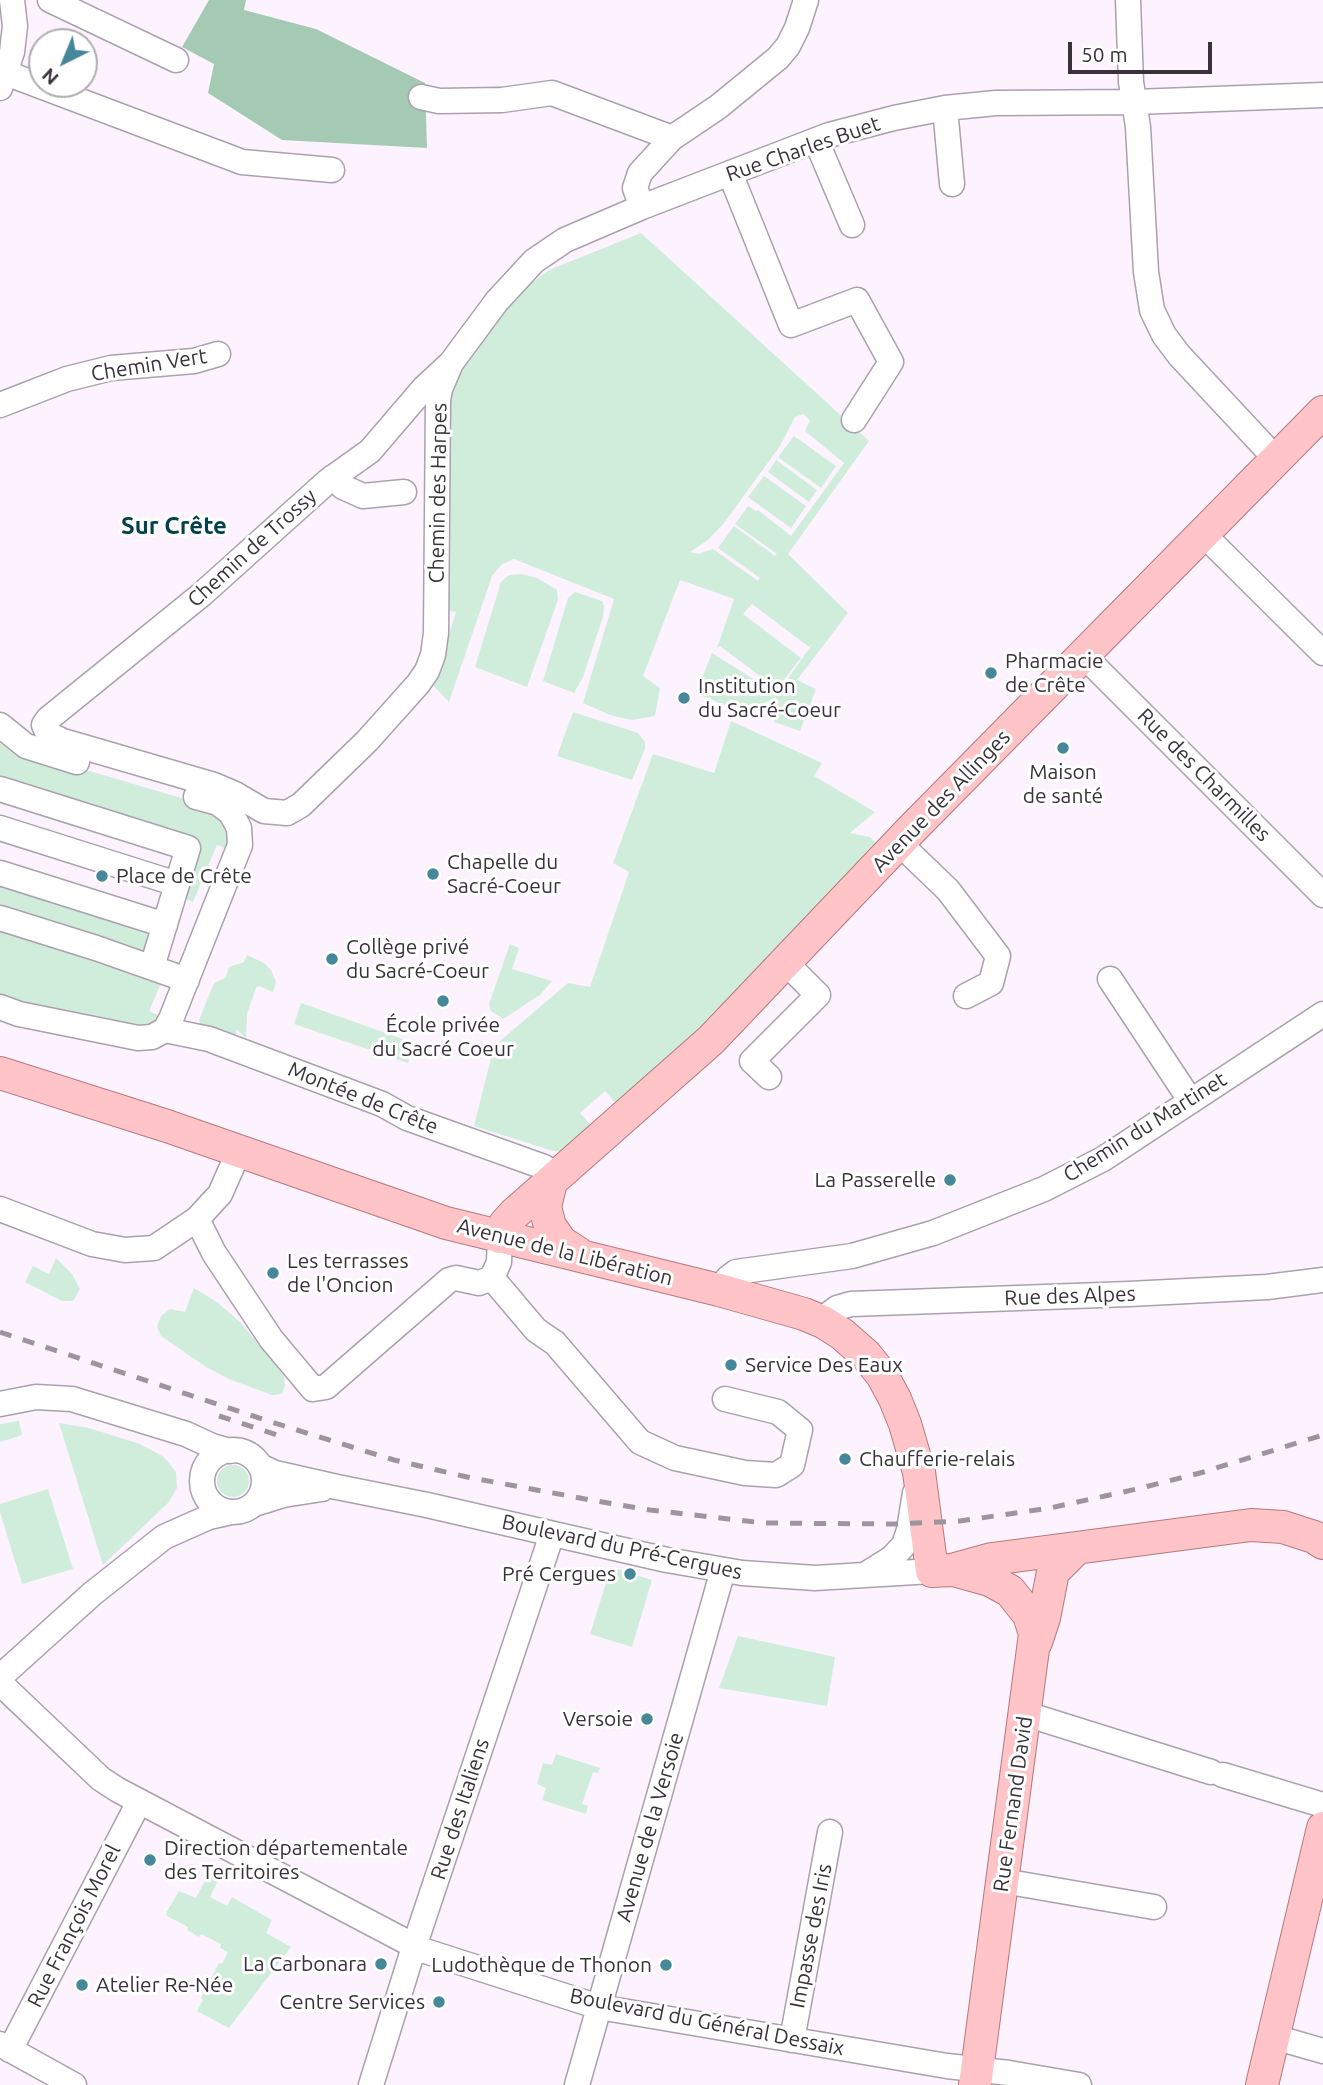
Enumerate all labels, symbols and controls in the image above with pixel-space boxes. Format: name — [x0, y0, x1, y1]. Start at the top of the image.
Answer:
north arrow — [28, 28, 98, 98]
scale bar — [1071, 28, 1214, 72]
text: 50 m — [1081, 42, 1128, 66]
text: N — [37, 64, 63, 90]
street label: Rue Charles Buet — [723, 111, 883, 187]
street label: Chemin Vert — [89, 343, 209, 387]
street label: Chemin des Harpes — [424, 402, 452, 584]
street label: Chemin de Trossy — [182, 484, 322, 612]
district label: Sur Crête — [121, 512, 227, 540]
place label: Pharmacie de Crête — [1005, 648, 1104, 698]
marker: Pharmacie de Crête — [983, 665, 999, 681]
place label: Institution du Sacré-Coeur — [698, 673, 841, 723]
marker: Institution du Sacré-Coeur — [676, 690, 692, 706]
street label: Rue des Charmilles — [1132, 703, 1276, 847]
street label: Avenue des Allinges — [867, 725, 1015, 877]
marker: Maison de santé — [1055, 740, 1071, 756]
place label: Maison de santé — [1023, 759, 1103, 809]
place label: Chapelle du Sacré-Coeur — [447, 849, 561, 899]
place label: Place de Crête — [116, 863, 252, 889]
marker: Chapelle du Sacré-Coeur — [425, 866, 441, 882]
marker: Place de Crête — [94, 868, 110, 884]
place label: Collège privé du Sacré-Coeur — [346, 934, 489, 984]
marker: Collège privé du Sacré-Coeur — [324, 951, 340, 967]
marker: École privée du Sacré Coeur — [435, 993, 451, 1009]
place label: École privée du Sacré Coeur — [372, 1012, 514, 1062]
street label: Montée de Crête — [284, 1056, 442, 1140]
street label: Chemin du Martinet — [1059, 1067, 1231, 1187]
place label: La Passerelle — [815, 1167, 936, 1193]
marker: La Passerelle — [942, 1172, 958, 1188]
street label: Avenue de la Libération — [455, 1213, 675, 1291]
place label: Les terrasses de l'Oncion — [287, 1248, 409, 1298]
marker: Les terrasses de l'Oncion — [265, 1265, 281, 1281]
street label: Rue des Alpes — [1004, 1281, 1136, 1311]
place label: Service Des Eaux — [745, 1352, 903, 1378]
marker: Service Des Eaux — [723, 1357, 739, 1373]
place label: Chaufferie-relais — [859, 1446, 1015, 1472]
marker: Chaufferie-relais — [837, 1451, 853, 1467]
street label: Boulevard du Pré-Cergues — [499, 1509, 745, 1585]
place label: Pré Cergues — [502, 1561, 616, 1587]
marker: Pré Cergues — [622, 1566, 638, 1582]
place label: Versoie — [563, 1706, 633, 1732]
marker: Versoie — [639, 1711, 655, 1727]
street label: Rue Fernand David — [988, 1715, 1038, 1893]
street label: Avenue de la Versoie — [611, 1730, 689, 1924]
street label: Rue des Italiens — [425, 1735, 495, 1883]
place label: Direction départementale des Territoires — [164, 1835, 408, 1885]
street label: Rue François Morel — [22, 1840, 126, 2012]
marker: Direction départementale des Territoires — [142, 1852, 158, 1868]
street label: Impasse des Iris — [785, 1862, 837, 2010]
place label: La Carbonara — [243, 1951, 367, 1977]
place label: Ludothèque de Thonon — [431, 1952, 652, 1978]
marker: La Carbonara — [373, 1956, 389, 1972]
marker: Ludothèque de Thonon — [658, 1957, 674, 1973]
place label: Atelier Re-Née — [96, 1972, 233, 1998]
marker: Atelier Re-Née — [74, 1977, 90, 1993]
street label: Boulevard du Général Dessaix — [568, 1983, 846, 2061]
place label: Centre Services — [279, 1989, 425, 2015]
marker: Centre Services — [431, 1994, 447, 2010]

